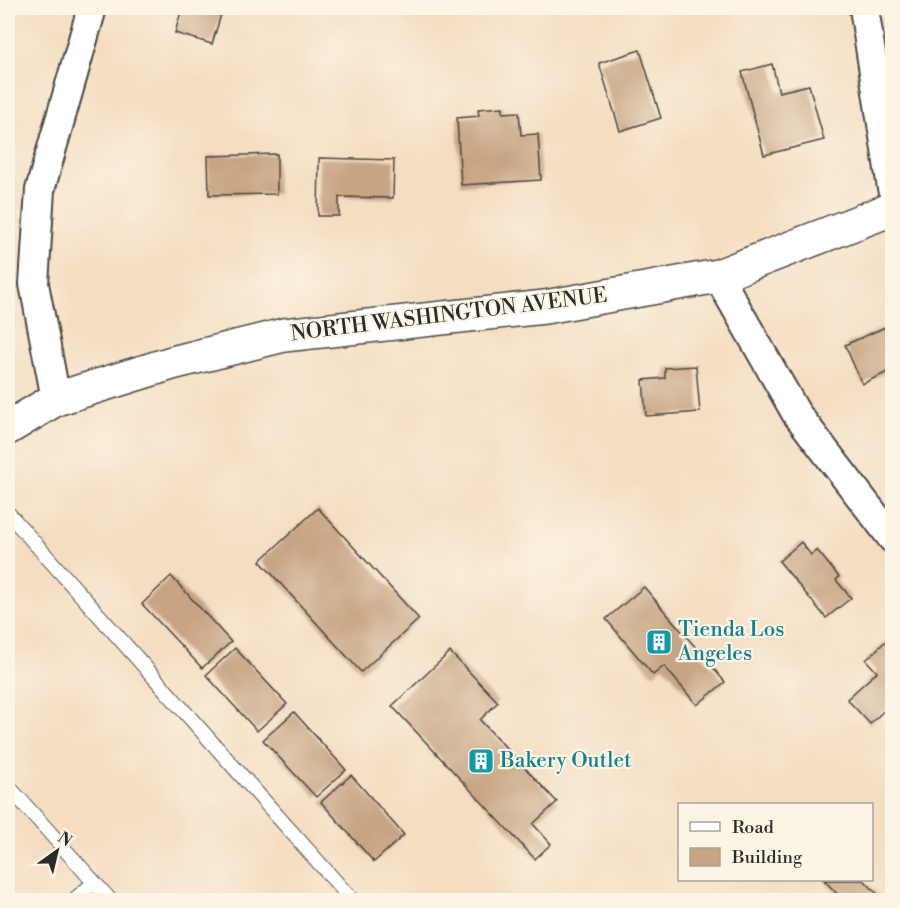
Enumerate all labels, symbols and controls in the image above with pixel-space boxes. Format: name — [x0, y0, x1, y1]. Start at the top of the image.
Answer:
street label: NORTH WASHINGTON AVENUE — [289, 283, 609, 347]
place label: Tienda Los Angeles — [677, 617, 784, 667]
building icon: Tienda Los Angeles — [644, 627, 674, 657]
building icon: Bakery Outlet — [466, 746, 496, 776]
place label: Bakery Outlet — [499, 748, 632, 774]
legend — [678, 803, 873, 881]
text: Road — [732, 816, 775, 839]
north arrow — [27, 821, 87, 881]
text: N — [54, 828, 76, 851]
text: Building — [731, 846, 803, 869]

